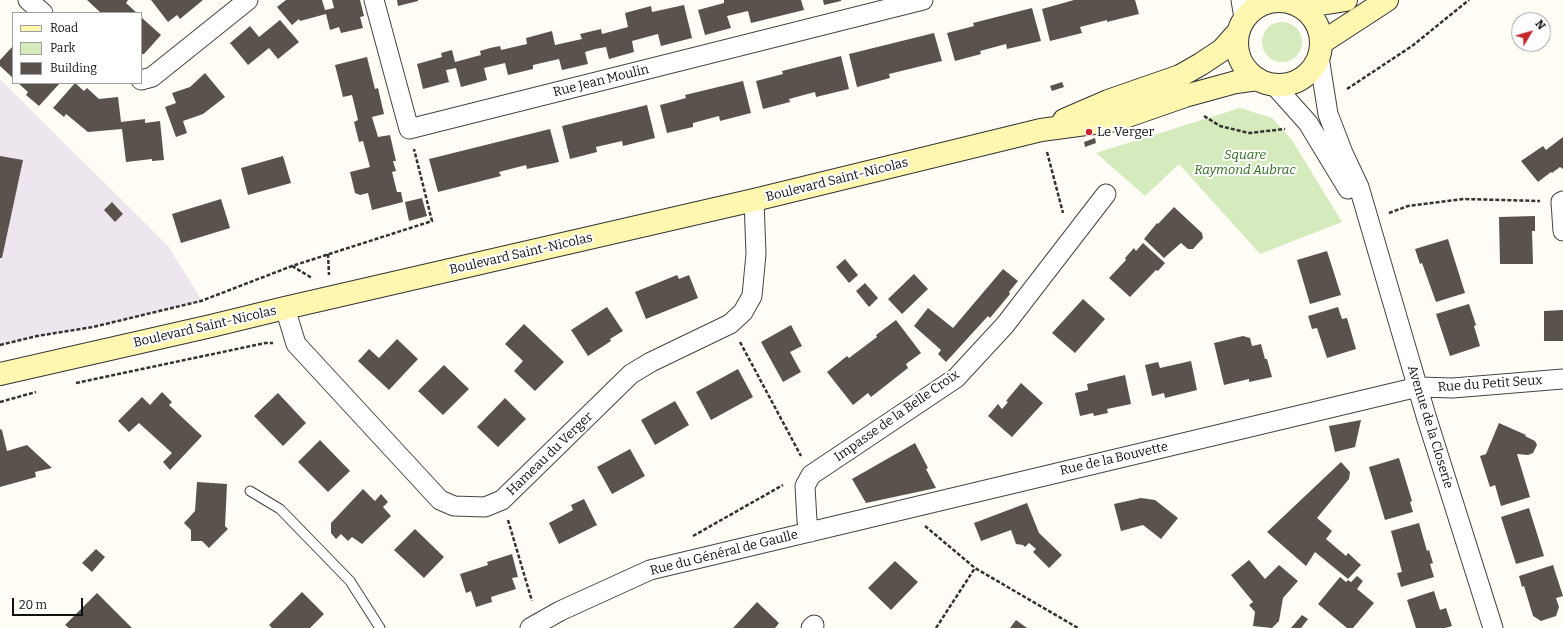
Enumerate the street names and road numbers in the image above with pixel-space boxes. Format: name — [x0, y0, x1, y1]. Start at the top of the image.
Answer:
street label: Rue Jean Moulin — [552, 62, 650, 100]
street label: Boulevard Saint-Nicolas — [764, 155, 910, 205]
street label: Boulevard Saint-Nicolas — [448, 230, 594, 278]
street label: Boulevard Saint-Nicolas — [132, 303, 278, 351]
street label: Avenue de la Closerie — [1404, 363, 1456, 491]
street label: Impasse de la Belle Croix — [832, 367, 962, 465]
street label: Rue du Petit Seux — [1437, 373, 1543, 395]
street label: Hameau du Verger — [504, 409, 596, 499]
street label: Rue de la Bouvette — [1058, 439, 1170, 479]
street label: Rue du Général de Gaulle — [648, 527, 800, 579]

